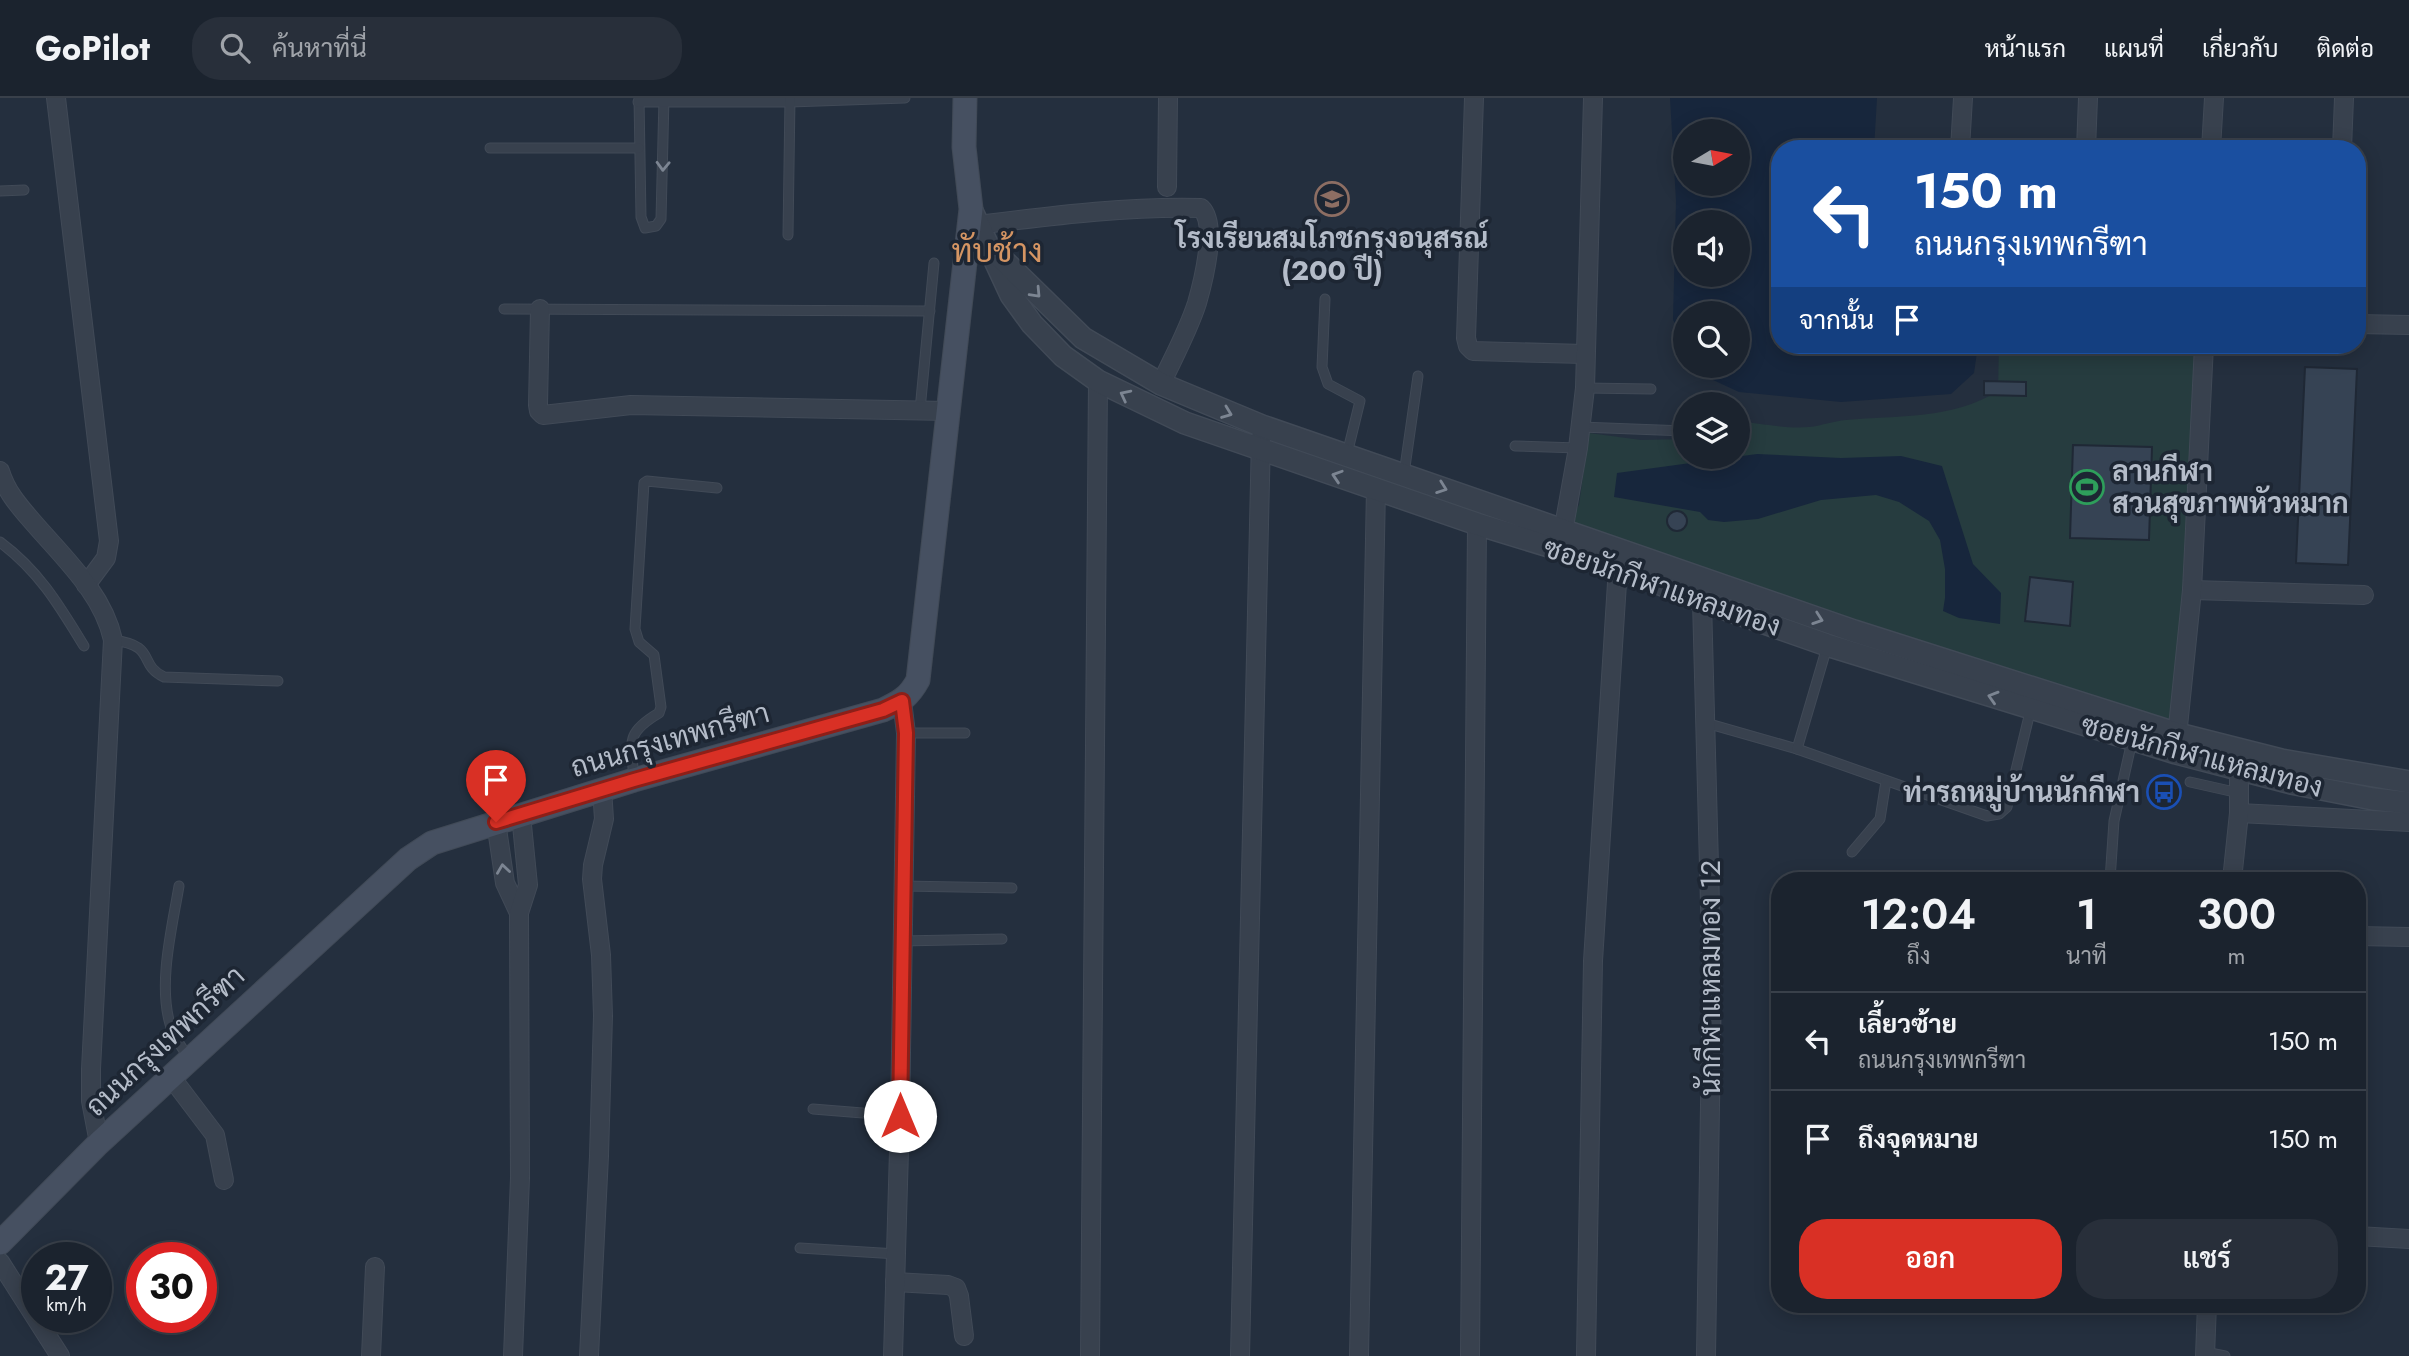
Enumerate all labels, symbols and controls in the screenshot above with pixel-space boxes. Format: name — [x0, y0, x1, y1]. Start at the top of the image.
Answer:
search box — [192, 17, 682, 80]
text: GoPilot — [35, 25, 150, 72]
icon: search — [216, 29, 254, 67]
text: ค้นหาที่นี่ — [272, 29, 367, 67]
text: หน้าแรก — [1985, 31, 2066, 66]
text: แผนที่ — [2104, 31, 2164, 66]
text: เกี่ยวกับ — [2202, 31, 2279, 66]
text: ติดต่อ — [2317, 31, 2374, 66]
north arrow — [1673, 119, 1750, 196]
map controls — [1673, 119, 1750, 469]
text: 150 m — [1914, 156, 2058, 226]
one-way arrow — [655, 161, 670, 172]
icon: left — [1799, 168, 1890, 259]
school or university icon: โรงเรียนสมโภชกรุงอนุสรณ์ (200 ปี) — [1313, 180, 1351, 218]
button: sound — [1673, 210, 1750, 287]
place label: โรงเรียนสมโภชกรุงอนุสรณ์ (200 ปี) — [1173, 218, 1489, 291]
text: ถนนกรุงเทพกรีฑา — [1914, 221, 2148, 267]
district label: ทับช้าง — [951, 228, 1043, 274]
one-way arrow — [1028, 285, 1041, 298]
button: search — [1673, 301, 1750, 378]
text: จากนั้น — [1799, 301, 1874, 339]
icon: arrive — [1888, 301, 1926, 339]
one-way arrow — [1120, 389, 1132, 403]
button: layers — [1673, 392, 1750, 469]
one-way arrow — [1220, 404, 1232, 418]
place label: ลานกีฬา สวนสุขภาพหัวหมาก — [2112, 451, 2349, 524]
sports icon: ลานกีฬา สวนสุขภาพหัวหมาก — [2068, 468, 2106, 506]
one-way arrow — [1331, 469, 1343, 484]
one-way arrow — [1435, 480, 1447, 494]
street label: ซอยนักกีฬาแหลมทอง — [1538, 527, 1786, 647]
one-way arrow — [1812, 611, 1824, 625]
one-way arrow — [1988, 690, 2000, 705]
street label: ถนนกรุงเทพกรีฑา — [566, 692, 774, 788]
street label: ซอยนักกีฬาแหลมทอง — [2077, 704, 2327, 808]
pin — [466, 750, 526, 822]
icon: arrive — [477, 761, 515, 799]
place label: ท่ารถหมู่บ้านนักกีฬา — [1903, 772, 2140, 813]
bus stop icon: ท่ารถหมู่บ้านนักกีฬา — [2145, 773, 2183, 811]
street label: นักกีฬาแหลมทอง 12 — [1690, 860, 1731, 1096]
one-way arrow — [496, 863, 511, 875]
text: 12:04 — [1861, 884, 1976, 945]
text: 1 — [2076, 884, 2097, 945]
text: 300 — [2197, 884, 2276, 945]
text: ถึง — [1907, 939, 1930, 973]
text: นาที — [2066, 939, 2107, 973]
text: m — [2227, 939, 2245, 973]
street label: ถนนกรุงเทพกรีฑา — [76, 956, 254, 1126]
text: เลี้ยวซ้าย — [1858, 1005, 1957, 1043]
icon: left — [1799, 1022, 1837, 1060]
text: 150 m — [2268, 1022, 2338, 1060]
text: ถนนกรุงเทพกรีฑา — [1858, 1043, 2026, 1077]
position arrow — [863, 1079, 937, 1153]
icon: arrive — [1799, 1120, 1837, 1158]
text: ถึงจุดหมาย — [1858, 1120, 1979, 1158]
text: 150 m — [2268, 1120, 2338, 1158]
button: ออก — [1799, 1219, 2062, 1299]
button: แชร์ — [2076, 1219, 2338, 1299]
speed limit sign: 30 — [126, 1242, 217, 1333]
text: 27 — [44, 1253, 89, 1303]
text: km/h — [46, 1292, 87, 1318]

